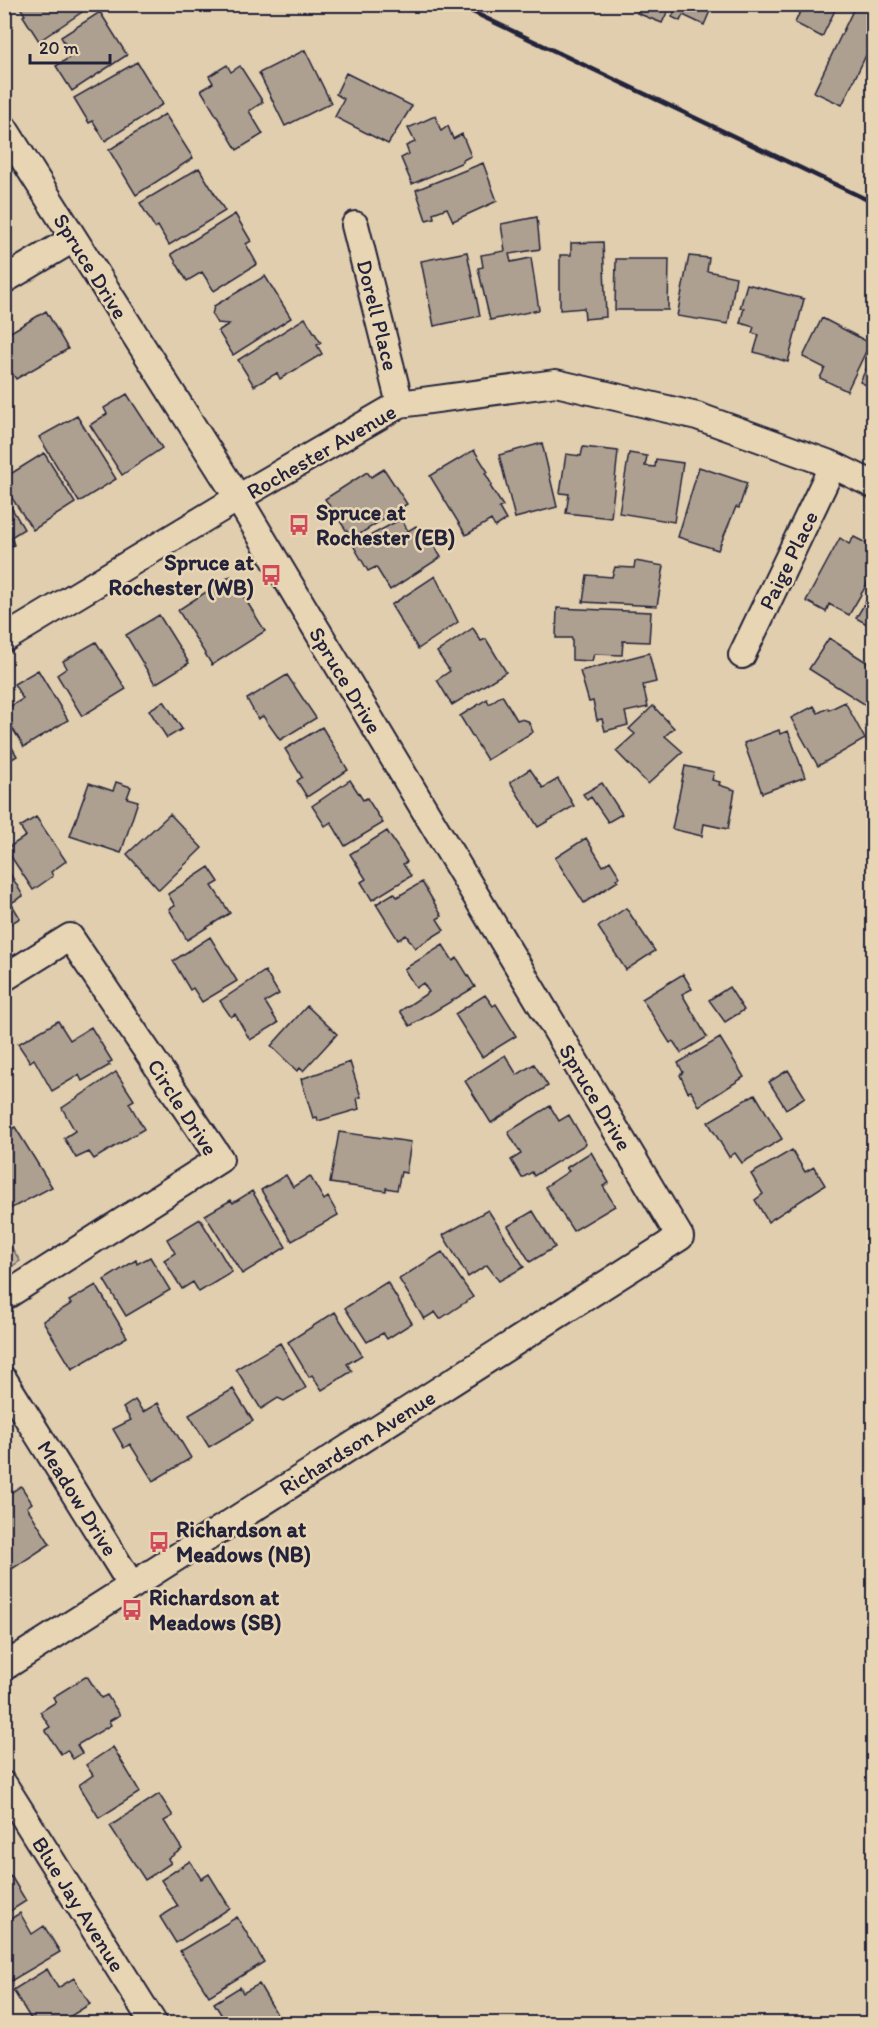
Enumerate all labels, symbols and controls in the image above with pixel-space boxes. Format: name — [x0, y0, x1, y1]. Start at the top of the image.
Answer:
scale bar — [30, 27, 110, 65]
text: 20 m — [39, 37, 79, 59]
street label: Spruce Drive — [47, 208, 134, 324]
street label: Dorell Place — [351, 257, 404, 373]
street label: Rochester Avenue — [242, 398, 401, 505]
place label: Spruce at Rochester (EB) — [316, 499, 455, 551]
street label: Paige Place — [753, 506, 824, 614]
bus stop icon: Spruce at Rochester (EB) — [287, 513, 311, 537]
place label: Spruce at Rochester (WB) — [108, 549, 255, 601]
bus stop icon: Spruce at Rochester (WB) — [259, 563, 283, 587]
street label: Spruce Drive — [303, 622, 388, 739]
street label: Spruce Drive — [553, 1039, 638, 1156]
street label: Circle Drive — [141, 1054, 224, 1161]
street label: Richardson Avenue — [274, 1383, 440, 1501]
street label: Meadow Drive — [31, 1435, 124, 1561]
place label: Richardson at Meadows (NB) — [176, 1516, 311, 1568]
bus stop icon: Richardson at Meadows (NB) — [147, 1530, 171, 1554]
place label: Richardson at Meadows (SB) — [149, 1584, 281, 1636]
bus stop icon: Richardson at Meadows (SB) — [120, 1598, 144, 1622]
street label: Blue Jay Avenue — [26, 1832, 131, 1977]

